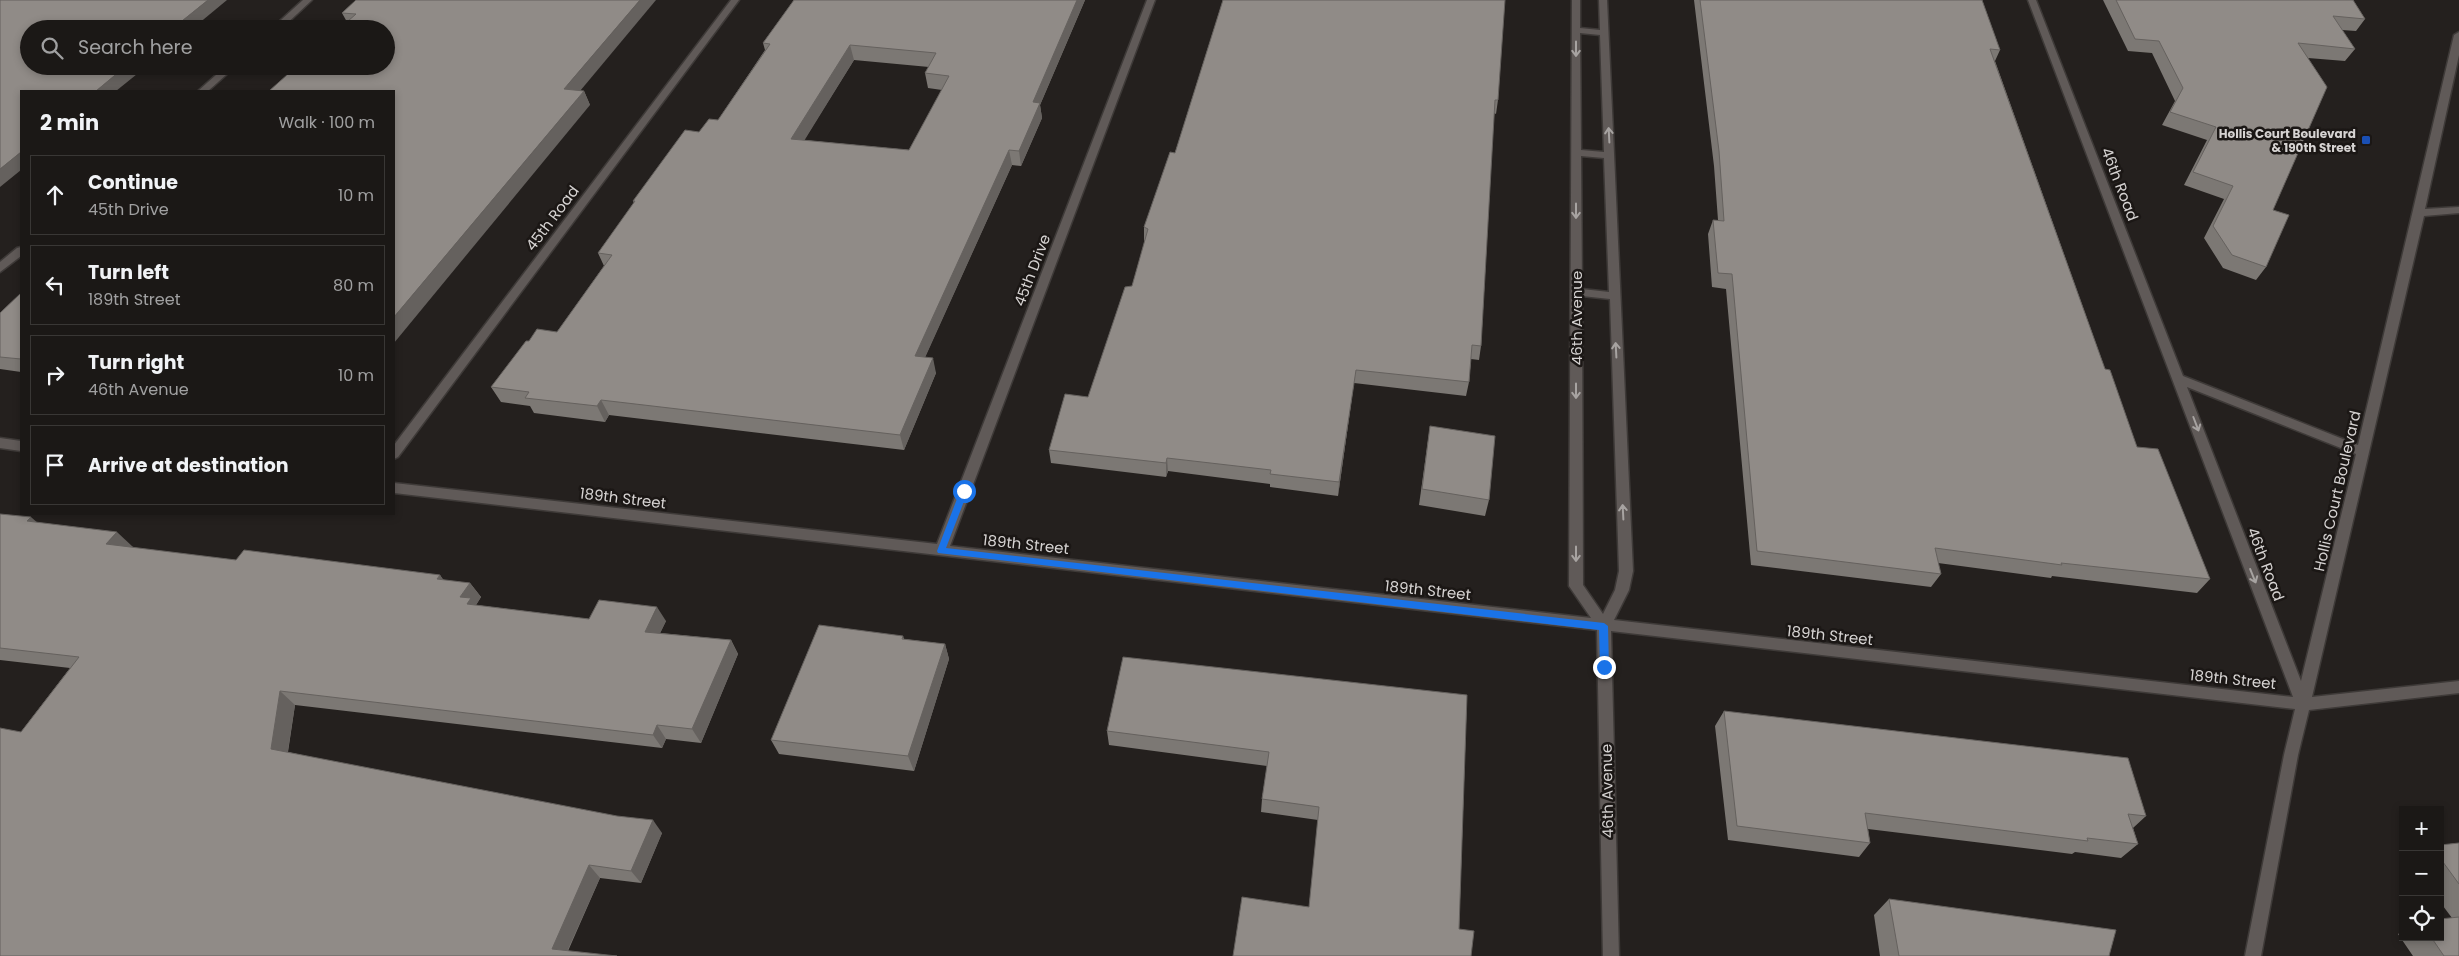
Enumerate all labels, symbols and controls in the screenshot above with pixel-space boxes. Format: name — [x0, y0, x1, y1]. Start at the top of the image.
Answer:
search box — [20, 20, 395, 75]
icon: search — [38, 34, 66, 62]
text: Search here — [78, 34, 192, 61]
one-way arrow — [1571, 40, 1581, 56]
text: 2 min — [40, 108, 99, 137]
text: Walk · 100 m — [278, 111, 375, 134]
place label: Hollis Court Boulevard & 190th Street — [2219, 125, 2356, 156]
one-way arrow — [1605, 127, 1614, 143]
marker: Hollis Court Boulevard & 190th Street — [2360, 134, 2372, 146]
street label: 46th Road — [2096, 144, 2144, 224]
text: Continue — [88, 169, 178, 196]
icon: ahead — [41, 181, 69, 209]
street label: 45th Road — [520, 181, 584, 255]
text: 10 m — [338, 184, 374, 207]
text: 45th Drive — [88, 198, 169, 221]
one-way arrow — [1571, 202, 1581, 219]
street label: 45th Drive — [1009, 231, 1055, 309]
text: Turn left — [88, 259, 169, 286]
icon: left — [41, 271, 69, 299]
street label: 46th Avenue — [1566, 271, 1587, 365]
text: 80 m — [333, 274, 374, 297]
text: 189th Street — [88, 288, 180, 311]
one-way arrow — [1611, 342, 1621, 358]
text: Turn right — [88, 349, 184, 376]
icon: right — [41, 361, 69, 389]
text: 10 m — [338, 364, 374, 387]
text: 46th Avenue — [88, 378, 189, 401]
one-way arrow — [1571, 382, 1581, 399]
street label: Hollis Court Boulevard — [2308, 409, 2366, 573]
one-way arrow — [2192, 416, 2201, 432]
icon: arrive — [41, 451, 69, 479]
text: Arrive at destination — [88, 452, 289, 479]
route start — [953, 480, 976, 503]
street label: 189th Street — [579, 482, 667, 514]
one-way arrow — [1619, 505, 1628, 521]
street label: 46th Road — [2242, 524, 2290, 604]
street label: 189th Street — [982, 529, 1070, 559]
one-way arrow — [1571, 545, 1581, 561]
one-way arrow — [2250, 569, 2259, 584]
street label: 189th Street — [1384, 575, 1472, 605]
street label: 189th Street — [1786, 620, 1874, 650]
route end — [1593, 656, 1616, 679]
street label: 189th Street — [2189, 664, 2277, 694]
street label: 46th Avenue — [1596, 744, 1618, 838]
map controls — [2399, 806, 2444, 941]
button: + — [2399, 806, 2444, 851]
button: − — [2399, 851, 2444, 896]
button: locate — [2399, 896, 2444, 941]

